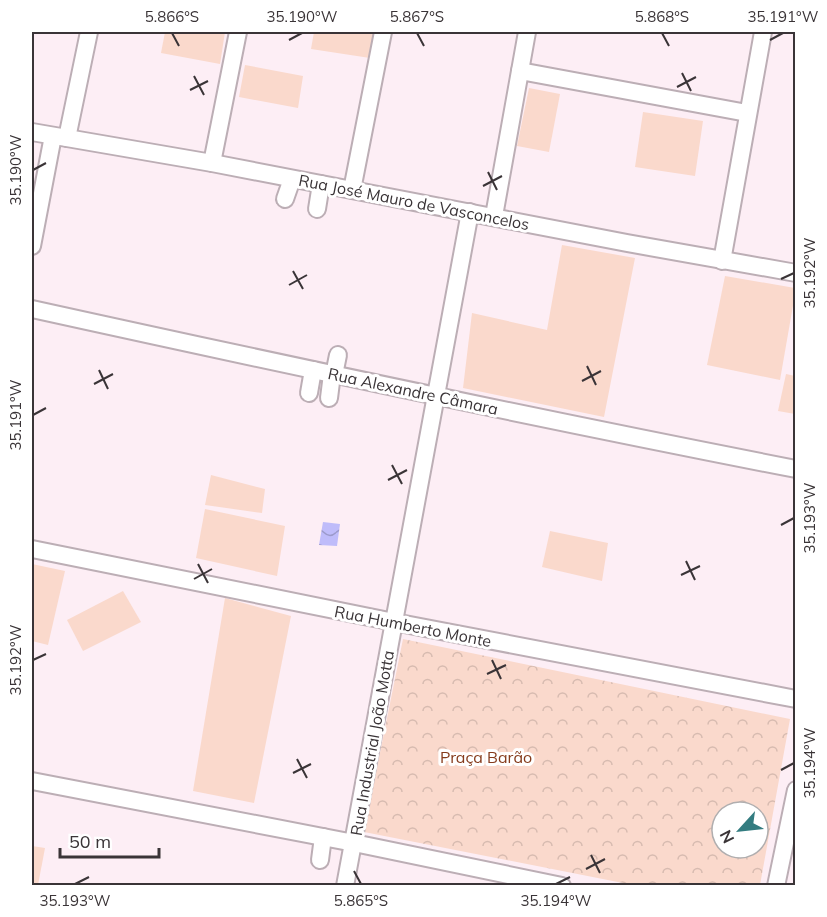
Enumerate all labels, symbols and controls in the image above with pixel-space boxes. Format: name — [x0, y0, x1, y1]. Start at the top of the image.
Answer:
text: 5.866°S — [145, 7, 199, 26]
text: 35.190°W — [267, 7, 338, 26]
text: 5.867°S — [390, 7, 444, 26]
text: 5.868°S — [635, 7, 689, 26]
text: 35.191°W — [748, 7, 819, 26]
text: 35.190°W — [6, 134, 25, 205]
street label: Rua José Mauro de Vasconcelos — [297, 170, 531, 234]
text: 35.192°W — [800, 237, 819, 308]
street label: Rua Alexandre Câmara — [326, 363, 500, 419]
text: 35.191°W — [6, 379, 25, 450]
text: 35.193°W — [800, 482, 819, 553]
street label: Rua Humberto Monte — [333, 601, 493, 651]
text: 35.192°W — [6, 624, 25, 695]
street label: Rua Industrial João Motta — [346, 649, 398, 837]
text: 35.194°W — [800, 727, 819, 798]
park label: Praça Barão — [440, 747, 532, 767]
north arrow — [710, 800, 770, 860]
scale bar — [60, 821, 159, 859]
text: N — [715, 827, 738, 847]
text: 50 m — [69, 830, 111, 853]
text: 35.193°W — [40, 891, 111, 910]
text: 5.865°S — [334, 891, 388, 910]
text: 35.194°W — [521, 891, 592, 910]

